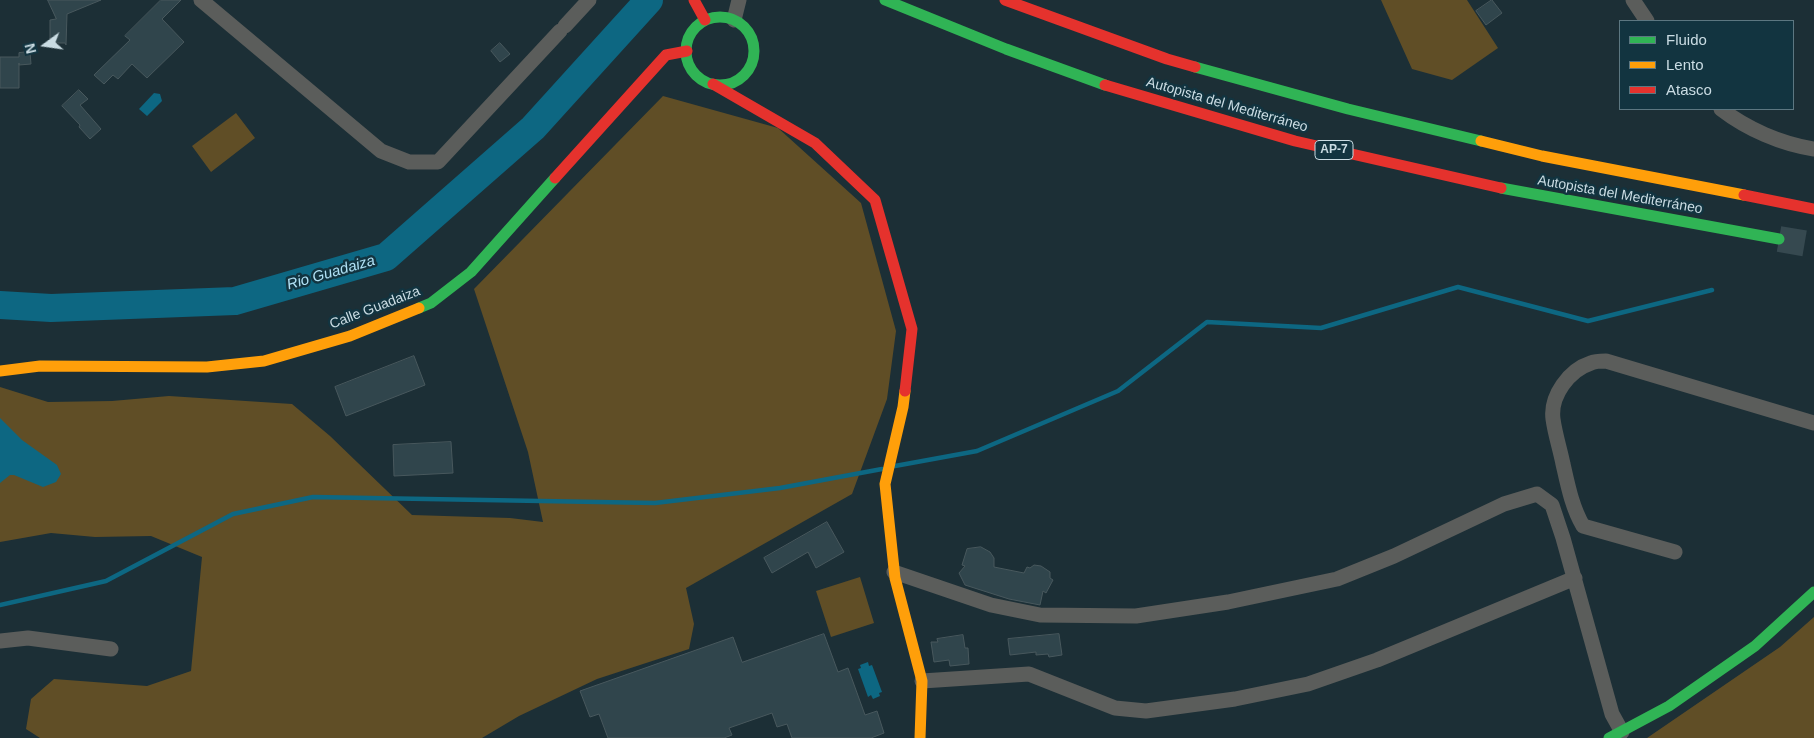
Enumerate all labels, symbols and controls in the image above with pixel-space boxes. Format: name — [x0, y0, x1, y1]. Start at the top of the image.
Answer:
north arrow — [20, 20, 70, 70]
legend — [1619, 20, 1794, 110]
text: Fluido — [1666, 31, 1707, 48]
text: N — [21, 42, 39, 55]
text: Lento — [1666, 56, 1704, 73]
street label: Autopista del Mediterráneo — [1144, 74, 1310, 136]
text: Atasco — [1666, 81, 1712, 98]
road number: AP-7 — [1315, 140, 1353, 160]
street label: Autopista del Mediterráneo — [1536, 172, 1704, 218]
water label: Rio Guadaiza — [285, 252, 377, 294]
street label: Calle Guadaiza — [327, 283, 423, 333]

